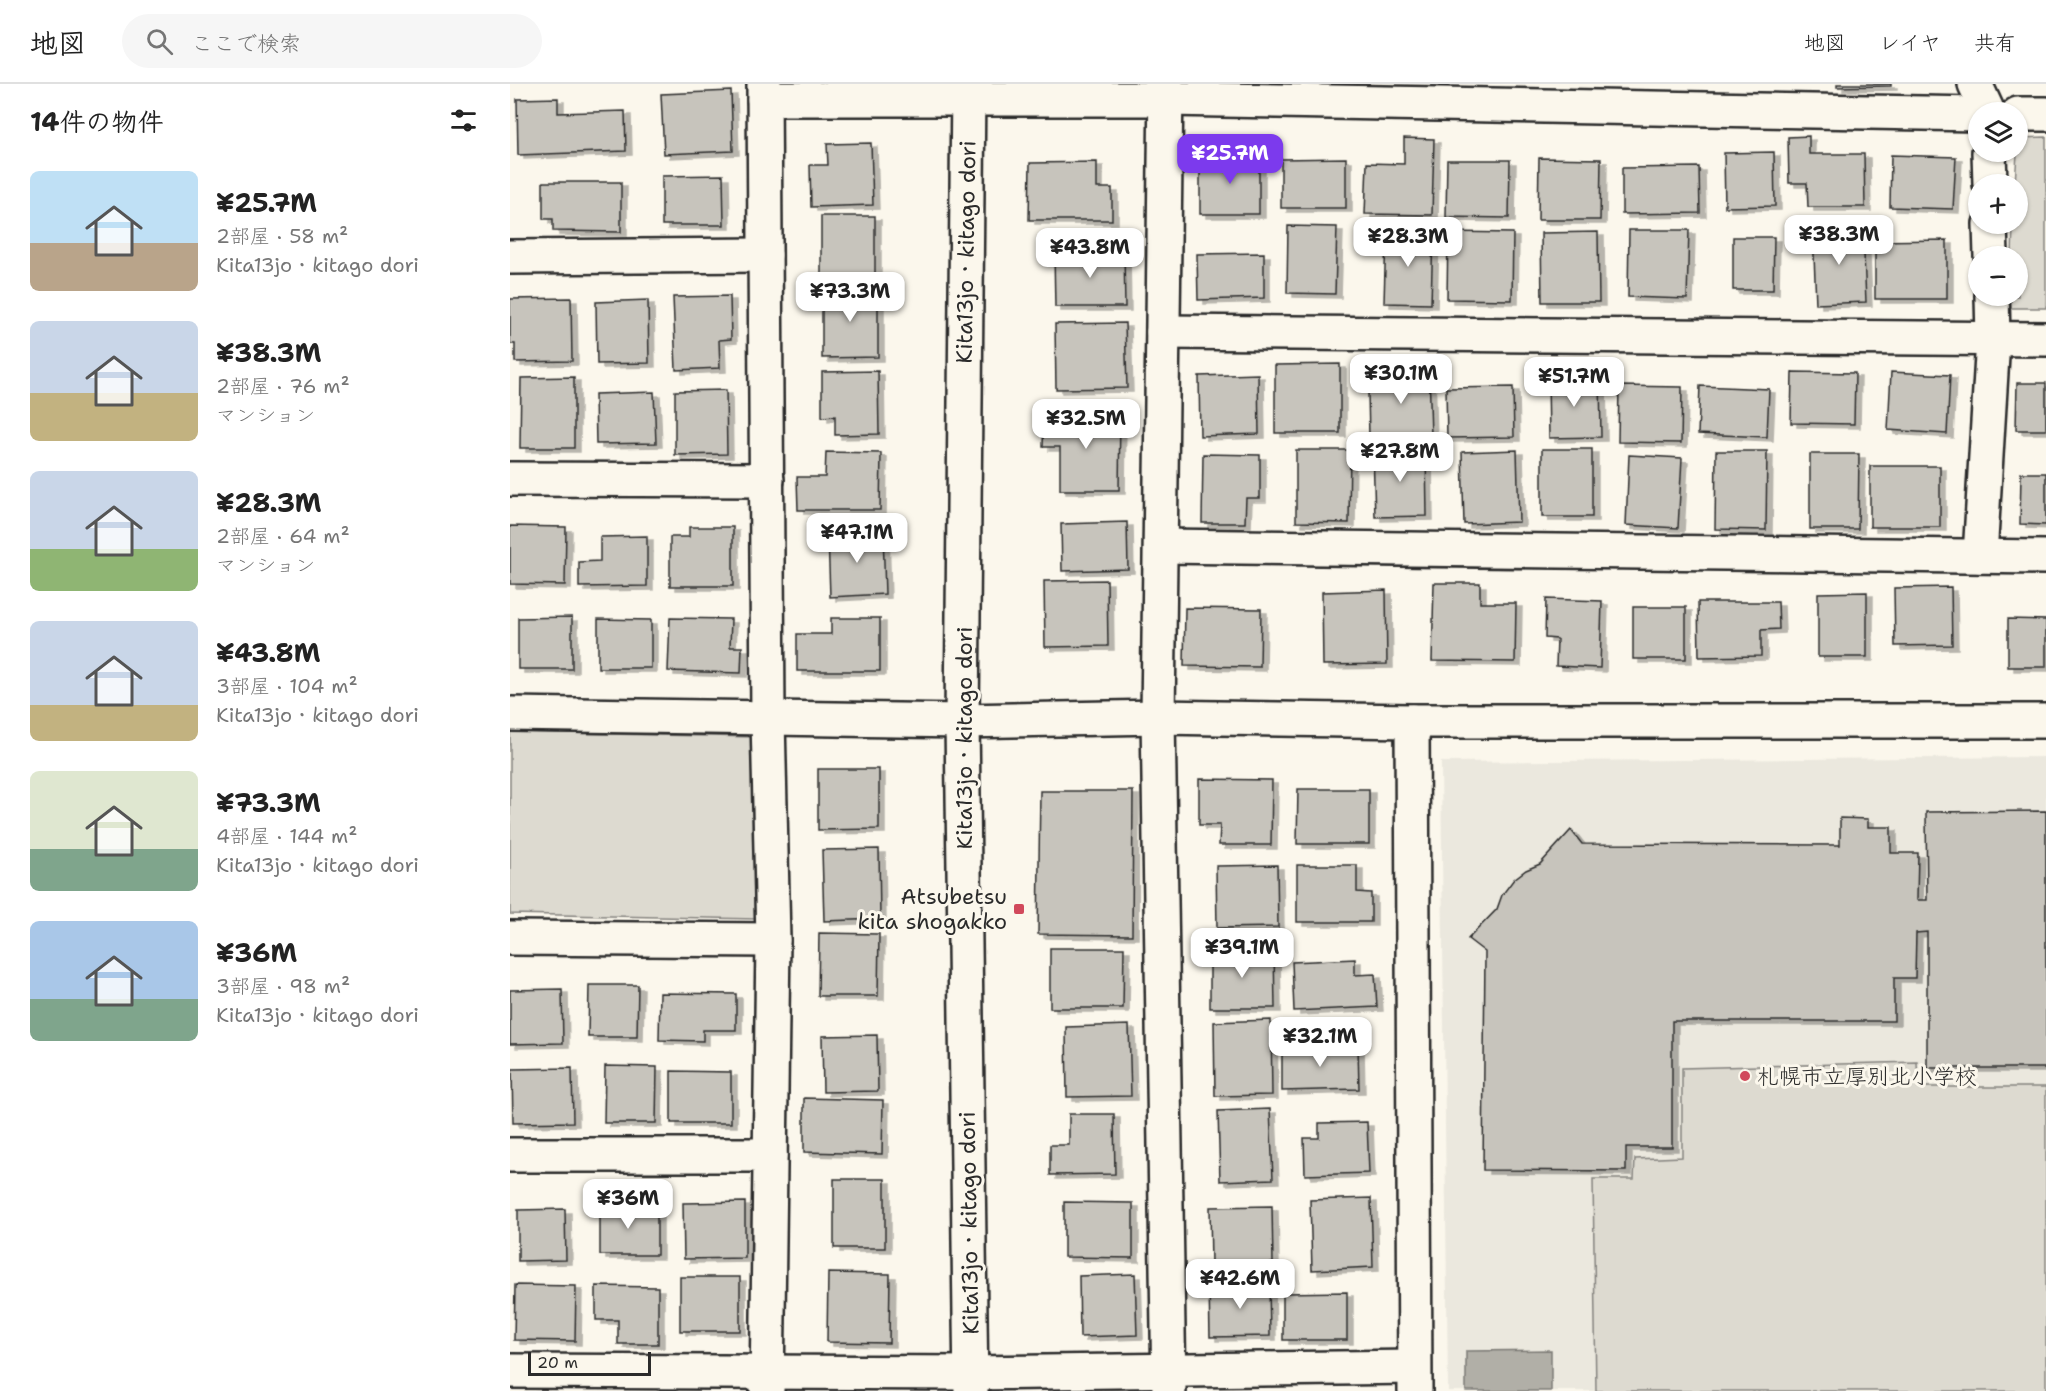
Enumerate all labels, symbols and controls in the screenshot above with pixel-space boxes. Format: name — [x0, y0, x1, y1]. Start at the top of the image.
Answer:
search box — [122, 14, 542, 68]
text: 地図 — [30, 24, 86, 62]
icon: search — [143, 25, 176, 58]
text: ここで検索 — [191, 29, 301, 58]
text: 地図 — [1804, 29, 1846, 57]
text: レイヤ — [1879, 29, 1941, 57]
text: 共有 — [1974, 29, 2016, 57]
map controls — [1968, 102, 2028, 306]
button: layers — [1968, 102, 2028, 162]
text: 14件の物件 — [30, 104, 164, 139]
icon: filters — [447, 104, 480, 137]
pin: ¥25.7M — [1181, 134, 1279, 185]
street label: Kita13jo・kitago dori — [950, 140, 982, 364]
text: ¥25.7M — [1191, 140, 1269, 166]
button: + — [1968, 174, 2028, 234]
text: ¥25.7M — [216, 185, 317, 220]
icon: home — [78, 195, 150, 267]
pin: ¥38.3M — [1790, 215, 1888, 266]
pin: ¥28.3M — [1359, 217, 1457, 268]
text: ¥38.3M — [1798, 221, 1880, 247]
text: 2部屋 · 58 m² — [216, 223, 348, 249]
text: ¥28.3M — [1367, 223, 1449, 249]
pin: ¥43.8M — [1041, 228, 1139, 279]
text: ¥43.8M — [1050, 234, 1130, 260]
button: − — [1968, 246, 2028, 306]
text: Kita13jo・kitago dori — [216, 252, 419, 278]
pin: ¥73.3M — [801, 272, 899, 323]
text: ¥73.3M — [810, 278, 890, 304]
text: ¥38.3M — [216, 335, 322, 370]
icon: home — [78, 345, 150, 417]
pin: ¥30.1M — [1352, 354, 1450, 405]
pin: ¥51.7M — [1525, 357, 1623, 408]
text: ¥30.1M — [1364, 360, 1438, 386]
text: ¥51.7M — [1538, 363, 1610, 389]
text: 2部屋 · 76 m² — [216, 373, 350, 399]
pin: ¥32.5M — [1037, 399, 1135, 450]
text: マンション — [216, 402, 315, 428]
text: ¥32.5M — [1046, 405, 1126, 431]
pin: ¥27.8M — [1351, 432, 1449, 483]
text: ¥27.8M — [1360, 438, 1440, 464]
text: ¥28.3M — [216, 485, 322, 520]
icon: home — [78, 495, 150, 567]
pin: ¥47.1M — [808, 513, 906, 564]
text: ¥47.1M — [821, 519, 894, 545]
text: 2部屋 · 64 m² — [216, 523, 350, 549]
text: マンション — [216, 552, 315, 578]
street label: Kita13jo・kitago dori — [950, 626, 979, 850]
text: ¥43.8M — [216, 635, 320, 670]
icon: home — [78, 645, 150, 717]
text: 3部屋 · 104 m² — [216, 673, 358, 699]
text: Kita13jo・kitago dori — [216, 702, 419, 728]
text: ¥73.3M — [216, 785, 321, 820]
icon: home — [78, 795, 150, 867]
text: 4部屋 · 144 m² — [216, 823, 357, 849]
text: Kita13jo・kitago dori — [216, 852, 419, 878]
place label: Atsubetsu kita shogakko — [857, 882, 1007, 936]
marker: Atsubetsu kita shogakko — [1012, 902, 1026, 916]
pin: ¥39.1M — [1193, 928, 1291, 979]
text: ¥39.1M — [1205, 934, 1279, 960]
text: ¥36M — [216, 935, 297, 970]
icon: home — [78, 945, 150, 1017]
text: 3部屋 · 98 m² — [216, 973, 350, 999]
text: Kita13jo・kitago dori — [216, 1002, 419, 1028]
pin: ¥32.1M — [1271, 1017, 1369, 1068]
text: ¥32.1M — [1283, 1023, 1357, 1049]
place label: 札幌市立厚別北小学校 — [1757, 1062, 1977, 1091]
marker: 札幌市立厚別北小学校 — [1738, 1069, 1752, 1083]
street label: Kita13jo・kitago dori — [953, 1111, 985, 1335]
pin: ¥36M — [592, 1179, 664, 1230]
text: ¥36M — [597, 1185, 659, 1211]
pin: ¥42.6M — [1191, 1259, 1289, 1310]
text: ¥42.6M — [1200, 1265, 1280, 1291]
scale bar — [528, 1349, 651, 1376]
text: 20 m — [537, 1352, 578, 1373]

